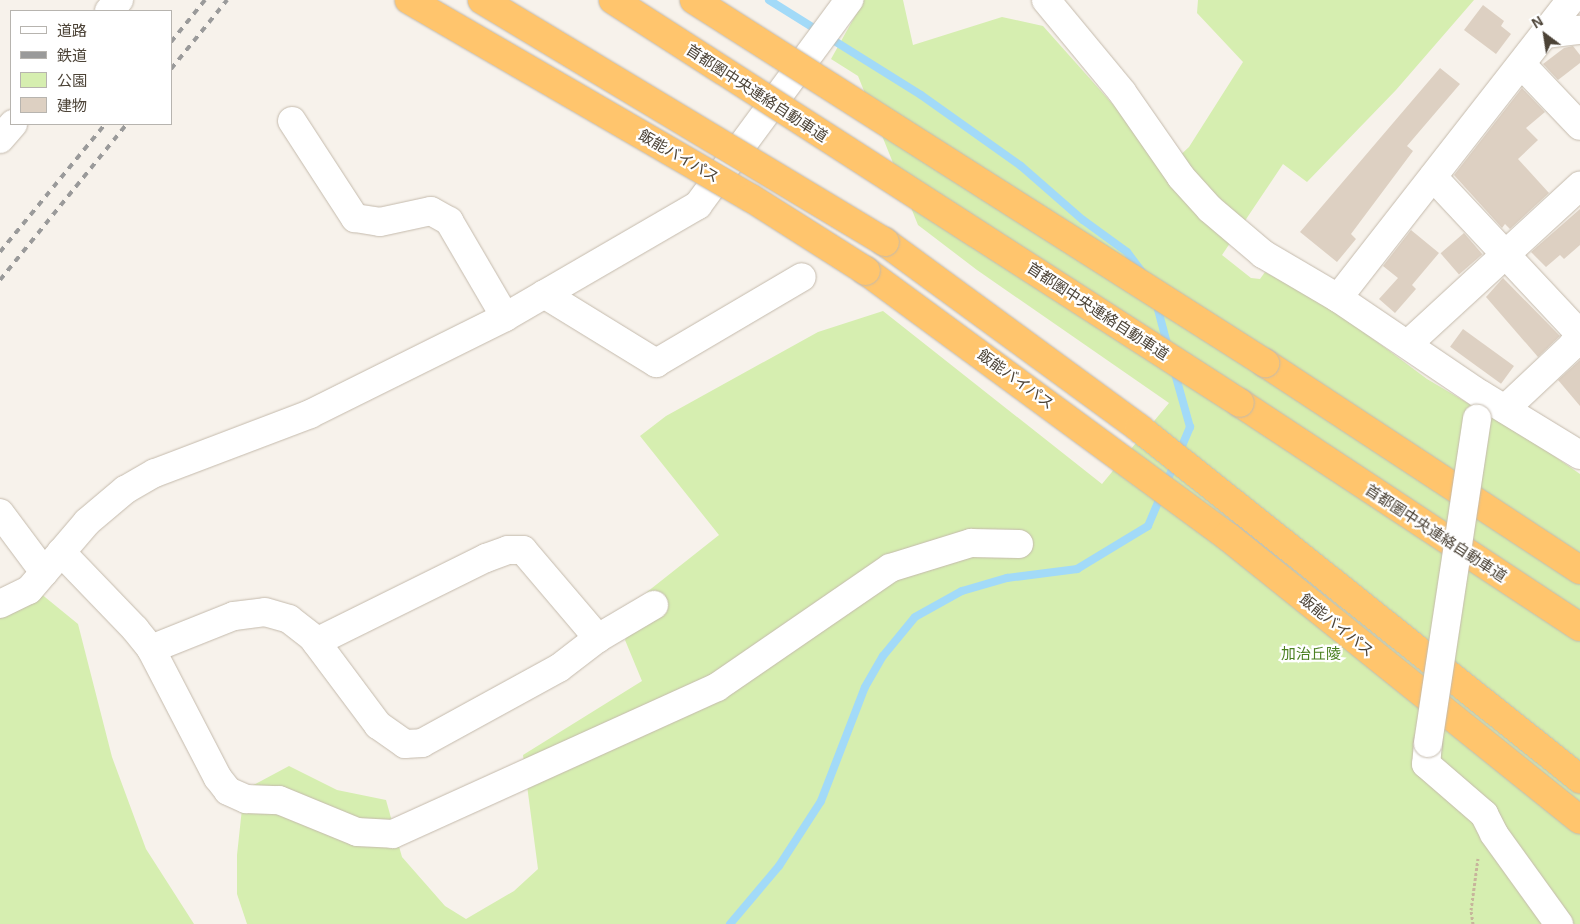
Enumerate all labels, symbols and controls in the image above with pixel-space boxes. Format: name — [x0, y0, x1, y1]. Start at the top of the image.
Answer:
legend — [10, 10, 172, 125]
north arrow — [1520, 10, 1570, 60]
text: N — [1529, 13, 1546, 32]
text: 道路 — [57, 22, 87, 39]
street label: 首都圏中央連絡自動車道 — [683, 41, 831, 145]
text: 鉄道 — [57, 47, 87, 64]
text: 公園 — [57, 72, 87, 89]
text: 建物 — [57, 97, 87, 114]
street label: 飯能バイパス — [636, 126, 722, 186]
street label: 首都圏中央連絡自動車道 — [1024, 259, 1172, 363]
street label: 飯能バイパス — [974, 345, 1058, 413]
street label: 首都圏中央連絡自動車道 — [1362, 481, 1510, 585]
street label: 飯能バイパス — [1296, 590, 1378, 660]
park label: 加治丘陵 — [1281, 645, 1341, 663]

